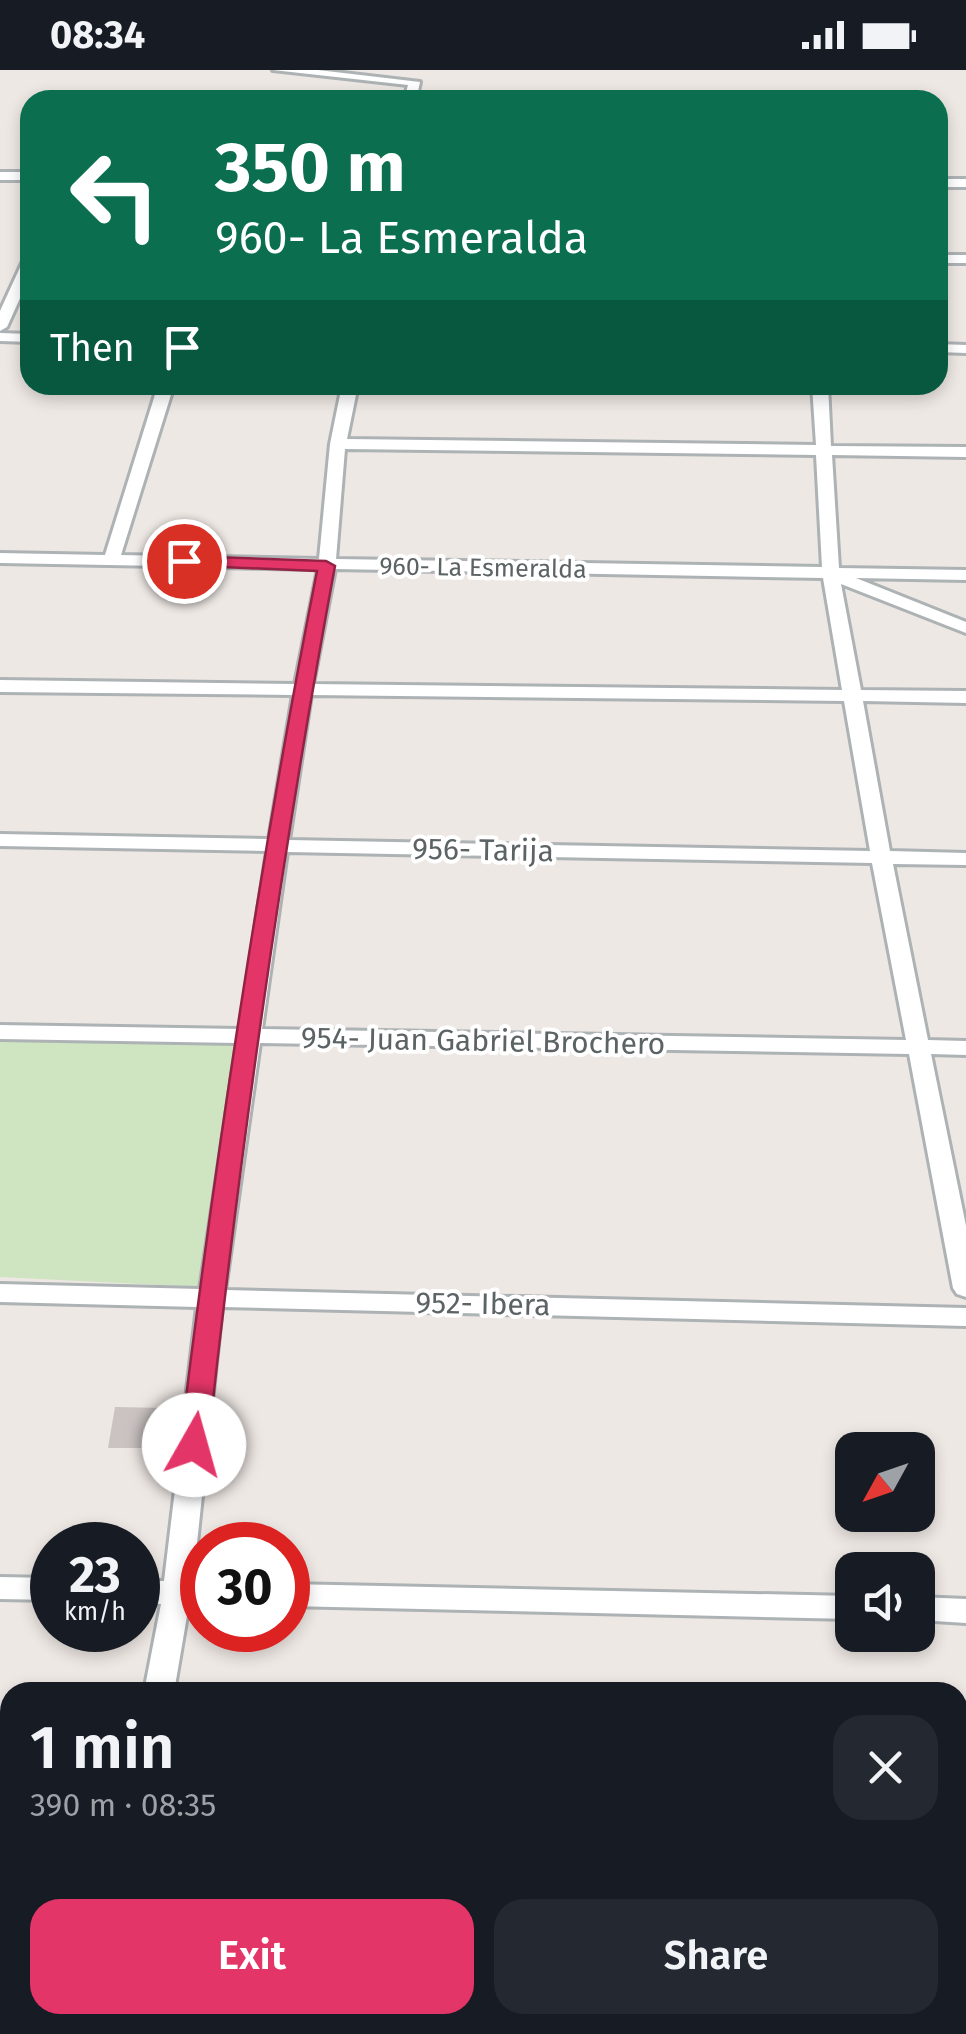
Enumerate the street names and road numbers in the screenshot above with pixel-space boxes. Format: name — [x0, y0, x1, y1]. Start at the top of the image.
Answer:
street label: 960- La Esmeralda — [379, 551, 587, 585]
street label: 956- Tarija — [412, 831, 554, 869]
street label: 954- Juan Gabriel Brochero — [301, 1020, 665, 1062]
street label: 952- Ibera — [415, 1285, 551, 1323]

